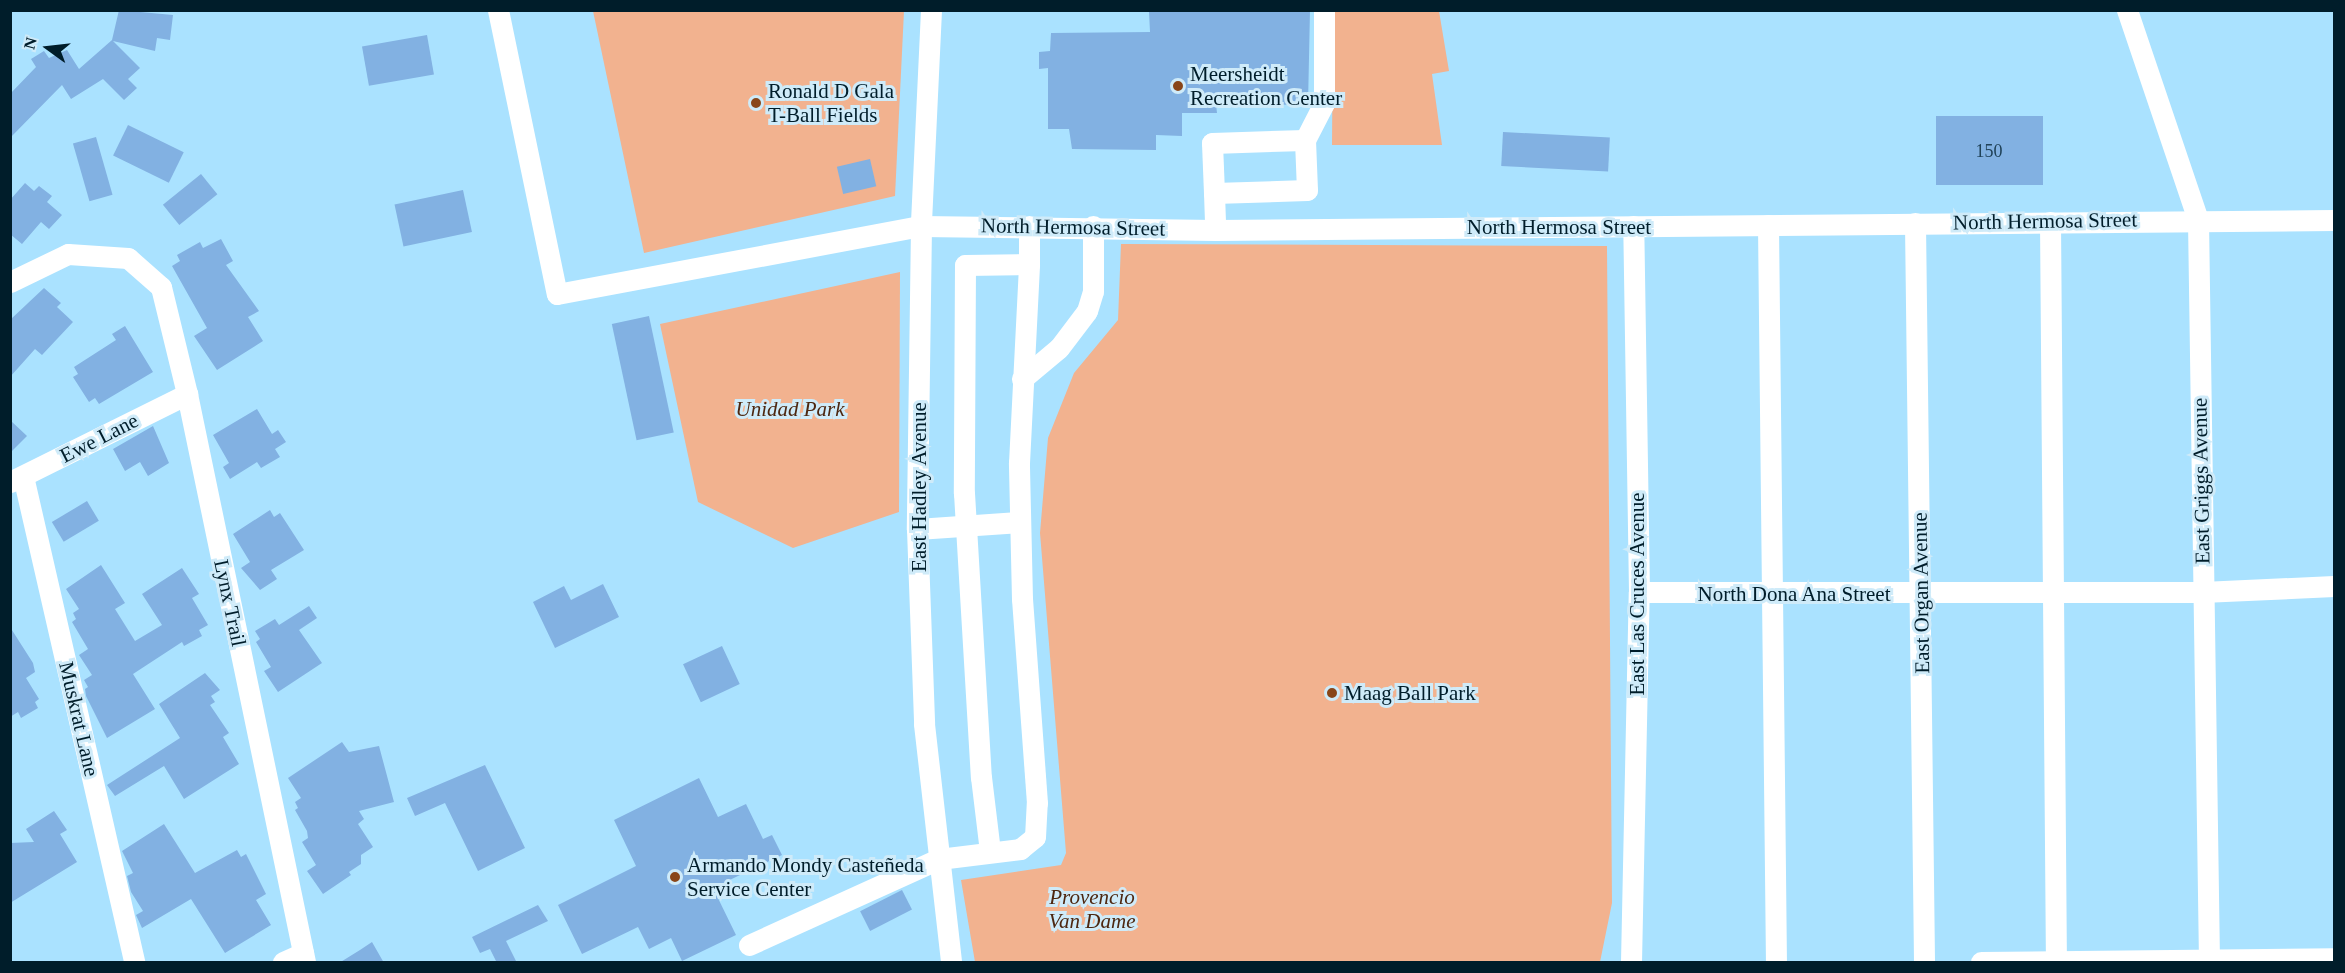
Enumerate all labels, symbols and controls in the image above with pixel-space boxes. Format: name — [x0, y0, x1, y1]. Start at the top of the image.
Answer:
north arrow — [18, 18, 78, 78]
text: N — [20, 35, 40, 51]
place label: Meersheidt Recreation Center — [1190, 61, 1342, 111]
place label: Ronald D Gala T-Ball Fields — [768, 78, 894, 128]
marker: Meersheidt Recreation Center — [1171, 79, 1185, 93]
marker: Ronald D Gala T-Ball Fields — [749, 96, 763, 110]
house number: 150 — [1976, 140, 2002, 162]
street label: North Hermosa Street — [1953, 207, 2137, 235]
street label: North Hermosa Street — [981, 213, 1165, 241]
street label: North Hermosa Street — [1467, 214, 1651, 240]
park label: Unidad Park — [735, 396, 845, 422]
street label: East Griggs Avenue — [2187, 397, 2215, 565]
street label: East Hadley Avenue — [906, 401, 932, 573]
street label: Ewe Lane — [56, 408, 142, 468]
street label: East Las Cruces Avenue — [1624, 492, 1650, 696]
street label: East Organ Avenue — [1907, 512, 1935, 674]
street label: Lynx Trail — [208, 557, 252, 649]
street label: North Dona Ana Street — [1697, 581, 1891, 607]
street label: Muskrat Lane — [54, 659, 104, 779]
place label: Maag Ball Park — [1344, 680, 1476, 706]
marker: Maag Ball Park — [1325, 686, 1339, 700]
place label: Armando Mondy Casteñeda Service Center — [687, 852, 924, 902]
marker: Armando Mondy Casteñeda Service Center — [668, 870, 682, 884]
park label: Provencio Van Dame — [1049, 884, 1135, 934]

